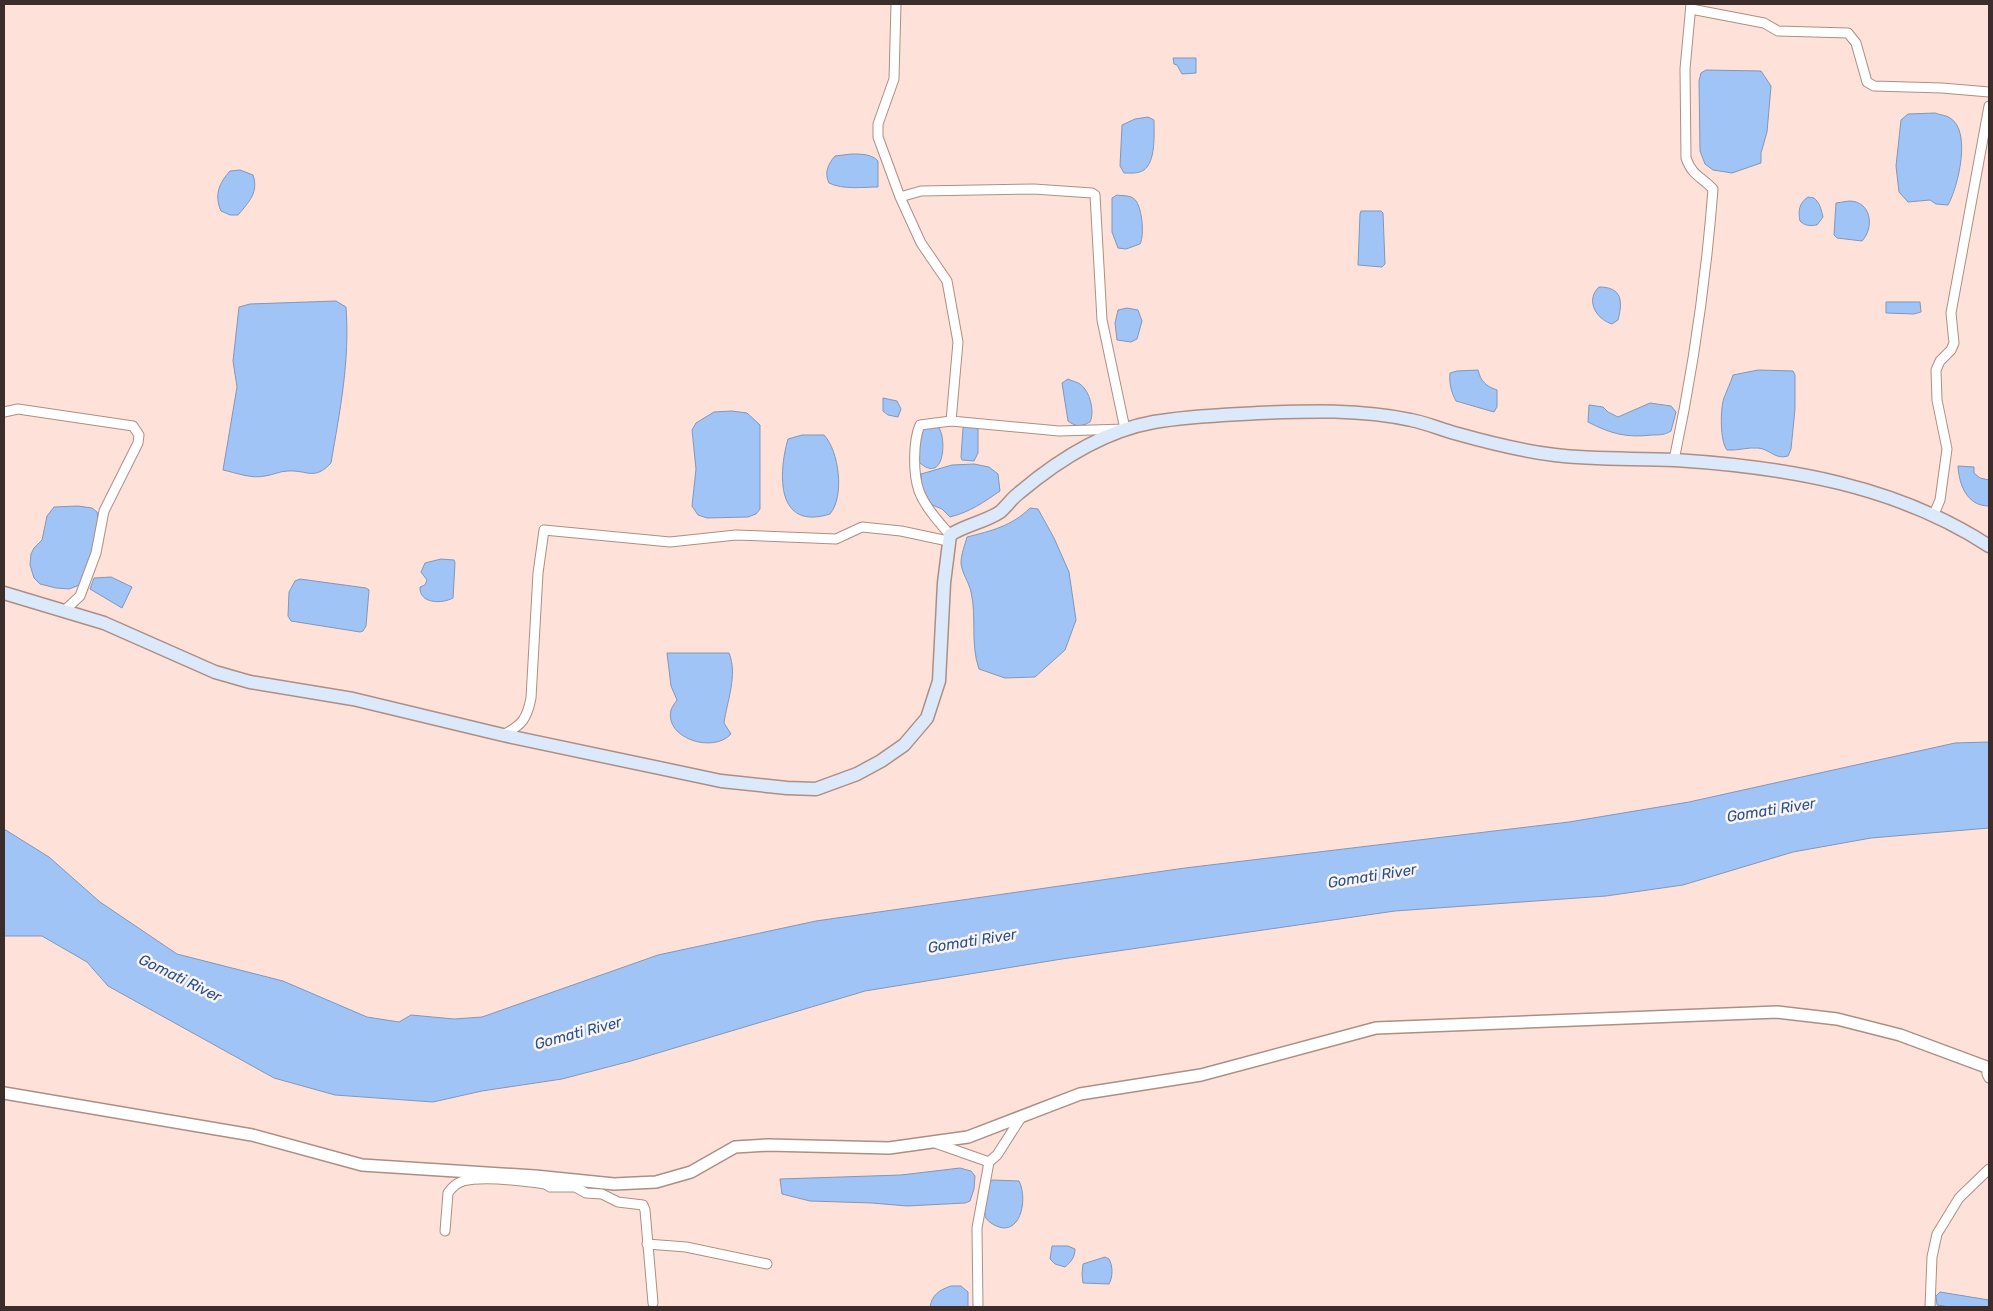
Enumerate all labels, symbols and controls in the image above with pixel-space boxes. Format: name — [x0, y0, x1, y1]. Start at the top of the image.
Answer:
water label: Gomati River — [1725, 794, 1818, 826]
water label: Gomati River — [1326, 860, 1419, 892]
water label: Gomati River — [926, 925, 1019, 957]
water label: Gomati River — [136, 950, 225, 1006]
water label: Gomati River — [532, 1012, 625, 1053]

